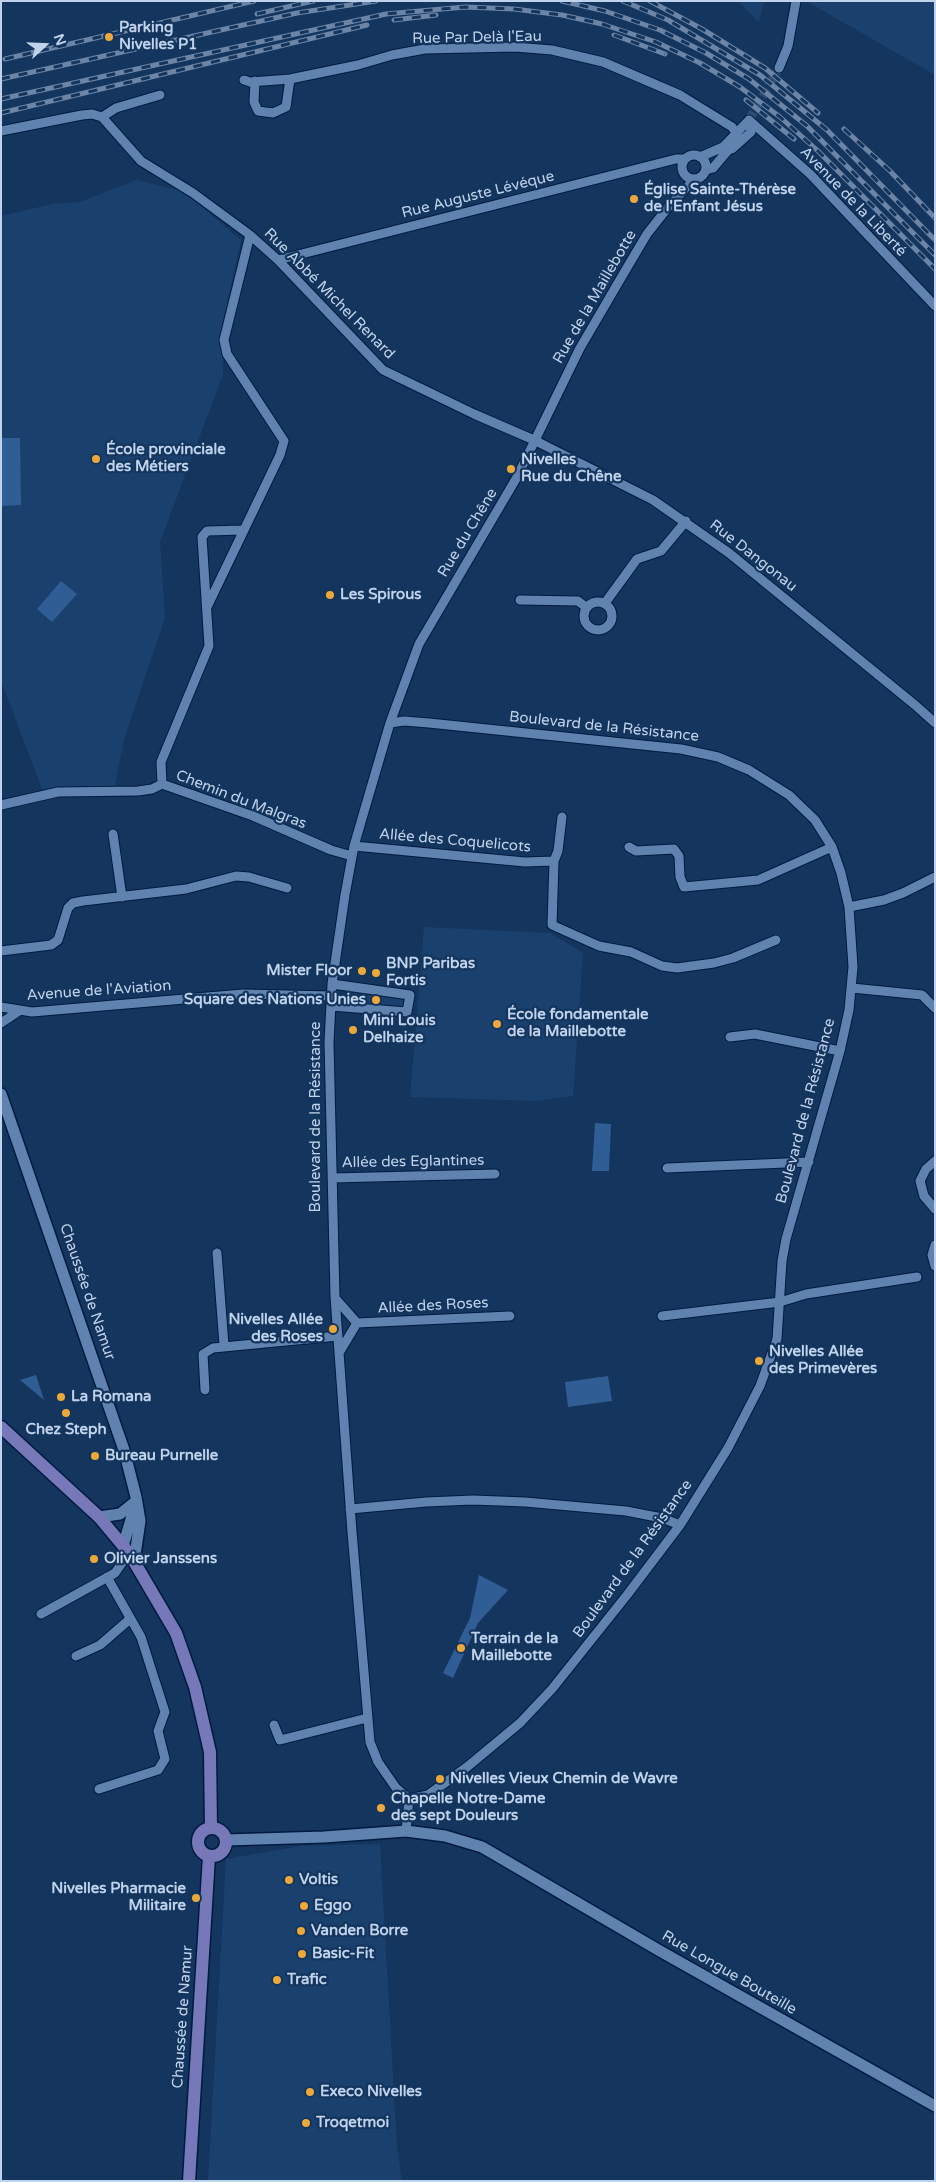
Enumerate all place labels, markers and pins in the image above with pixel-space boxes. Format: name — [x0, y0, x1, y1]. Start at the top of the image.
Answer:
place label: Parking Nivelles P1 — [119, 19, 198, 54]
marker: Parking Nivelles P1 — [103, 31, 115, 43]
place label: Église Sainte-Thérèse de l'Enfant Jésus — [644, 181, 796, 216]
marker: Église Sainte-Thérèse de l'Enfant Jésus — [628, 193, 640, 205]
place label: École provinciale des Métiers — [106, 441, 226, 476]
place label: Nivelles Rue du Chêne — [521, 451, 621, 486]
marker: École provinciale des Métiers — [90, 453, 102, 465]
marker: Nivelles Rue du Chêne — [505, 463, 517, 475]
place label: Les Spirous — [340, 586, 422, 604]
marker: Les Spirous — [324, 589, 336, 601]
place label: BNP Paribas Fortis — [386, 955, 475, 990]
place label: Mister Floor — [266, 962, 352, 980]
marker: Mister Floor — [356, 965, 368, 977]
marker: BNP Paribas Fortis — [370, 967, 382, 979]
place label: Square des Nations Unies — [184, 991, 366, 1009]
marker: Square des Nations Unies — [370, 994, 382, 1006]
place label: École fondamentale de la Maillebotte — [507, 1006, 649, 1041]
place label: Mini Louis Delhaize — [363, 1012, 436, 1047]
marker: École fondamentale de la Maillebotte — [491, 1018, 503, 1030]
marker: Mini Louis Delhaize — [347, 1024, 359, 1036]
place label: Nivelles Allée des Roses — [228, 1311, 323, 1346]
marker: Nivelles Allée des Roses — [327, 1323, 339, 1335]
place label: Nivelles Allée des Primevères — [769, 1343, 877, 1378]
marker: Nivelles Allée des Primevères — [753, 1355, 765, 1367]
place label: La Romana — [71, 1388, 152, 1406]
marker: La Romana — [55, 1391, 67, 1403]
marker: Chez Steph — [60, 1407, 72, 1419]
place label: Chez Steph — [25, 1421, 107, 1439]
place label: Bureau Purnelle — [105, 1447, 218, 1465]
marker: Bureau Purnelle — [89, 1450, 101, 1462]
place label: Olivier Janssens — [104, 1550, 217, 1568]
marker: Olivier Janssens — [88, 1553, 100, 1565]
place label: Terrain de la Maillebotte — [471, 1630, 558, 1665]
marker: Terrain de la Maillebotte — [455, 1642, 467, 1654]
place label: Nivelles Vieux Chemin de Wavre — [450, 1770, 678, 1788]
marker: Nivelles Vieux Chemin de Wavre — [434, 1773, 446, 1785]
place label: Chapelle Notre-Dame des sept Douleurs — [391, 1790, 545, 1825]
marker: Chapelle Notre-Dame des sept Douleurs — [375, 1802, 387, 1814]
place label: Voltis — [299, 1871, 338, 1889]
marker: Voltis — [283, 1874, 295, 1886]
place label: Nivelles Pharmacie Militaire — [51, 1880, 186, 1915]
marker: Nivelles Pharmacie Militaire — [190, 1892, 202, 1904]
place label: Eggo — [314, 1897, 351, 1915]
marker: Eggo — [298, 1900, 310, 1912]
place label: Vanden Borre — [311, 1922, 408, 1940]
marker: Vanden Borre — [295, 1925, 307, 1937]
place label: Basic-Fit — [312, 1945, 374, 1963]
marker: Basic-Fit — [296, 1948, 308, 1960]
place label: Trafic — [287, 1971, 327, 1989]
marker: Trafic — [271, 1974, 283, 1986]
place label: Execo Nivelles — [320, 2083, 422, 2101]
marker: Execo Nivelles — [304, 2086, 316, 2098]
place label: Troqetmoi — [316, 2114, 389, 2132]
marker: Troqetmoi — [300, 2117, 312, 2129]

